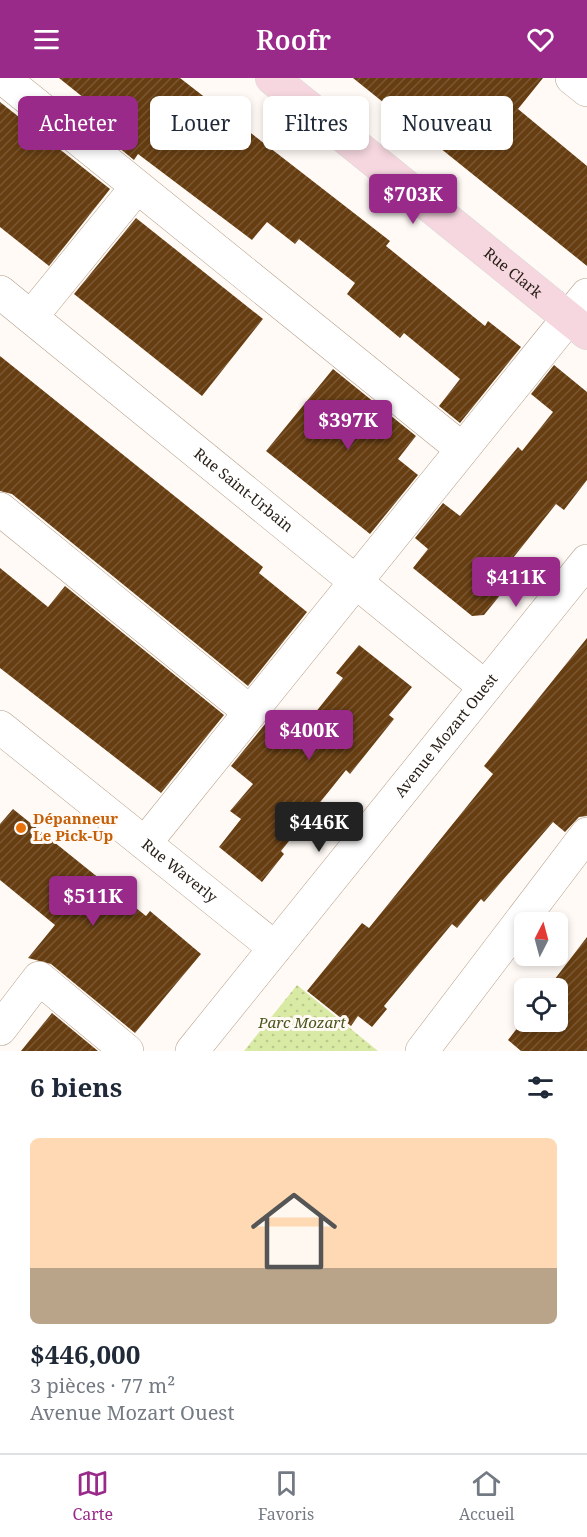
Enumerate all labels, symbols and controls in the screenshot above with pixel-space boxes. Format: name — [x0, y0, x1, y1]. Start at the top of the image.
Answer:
text: Roofr — [256, 21, 331, 58]
icon: menu — [30, 23, 63, 56]
icon: heart — [524, 23, 557, 56]
chip: Acheter — [18, 96, 138, 150]
chip: Louer — [150, 96, 251, 150]
chip: Filtres — [263, 96, 369, 150]
chip: Nouveau — [381, 96, 513, 150]
pin: $703K — [371, 174, 455, 225]
text: $703K — [383, 180, 443, 207]
street label: Rue Clark — [480, 243, 547, 302]
pin: $397K — [306, 400, 390, 451]
text: $397K — [318, 406, 378, 433]
street label: Rue Saint-Urbain — [190, 443, 298, 536]
pin: $411K — [474, 557, 558, 608]
text: $411K — [486, 563, 546, 590]
street label: Avenue Mozart Ouest — [389, 669, 501, 801]
pin: $400K — [267, 710, 351, 761]
text: $400K — [279, 716, 339, 743]
pin: $446K — [277, 802, 361, 853]
place label: Dépanneur Le Pick-Up — [33, 808, 118, 845]
text: $446K — [289, 808, 349, 835]
marker: Dépanneur Le Pick-Up — [14, 821, 28, 835]
street label: Rue Waverly — [138, 834, 222, 907]
pin: $511K — [51, 876, 135, 927]
text: $511K — [63, 882, 123, 909]
north arrow — [514, 912, 568, 966]
map controls — [514, 912, 568, 1032]
button: locate — [514, 978, 568, 1032]
park label: Parc Mozart — [257, 1012, 346, 1032]
text: 6 biens — [30, 1069, 122, 1105]
icon: filters — [524, 1071, 557, 1104]
icon: home — [240, 1177, 348, 1285]
text: $446,000 — [30, 1336, 140, 1372]
text: 3 pièces · 77 m² — [30, 1372, 175, 1399]
text: Avenue Mozart Ouest — [30, 1399, 234, 1426]
tab: Carte — [72, 1467, 113, 1525]
tab: Favoris — [258, 1467, 314, 1525]
tab: Accueil — [459, 1467, 515, 1525]

